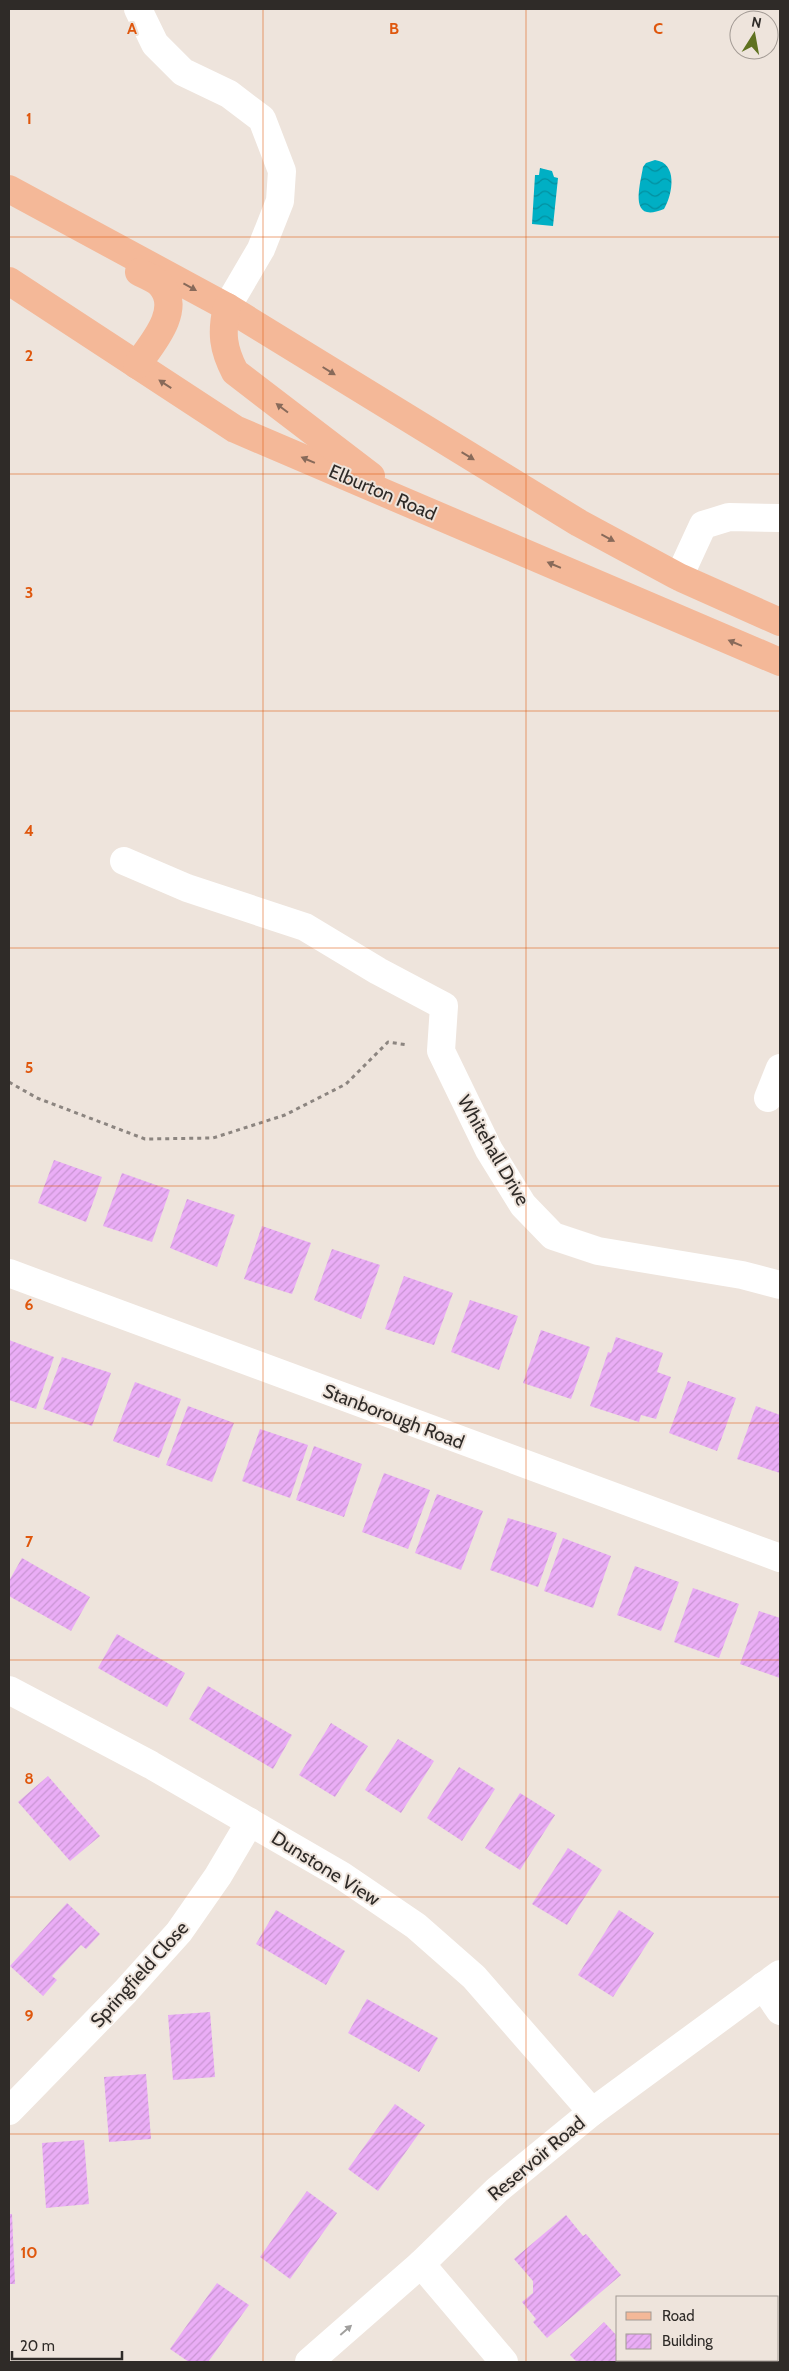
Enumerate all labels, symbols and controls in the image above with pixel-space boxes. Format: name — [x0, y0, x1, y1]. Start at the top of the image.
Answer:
north arrow — [729, 10, 779, 60]
text: N — [750, 12, 763, 32]
text: A — [127, 19, 137, 38]
text: B — [389, 19, 399, 38]
text: C — [653, 19, 663, 38]
text: 1 — [26, 109, 32, 128]
one-way arrow — [183, 283, 197, 292]
text: 2 — [25, 346, 33, 365]
one-way arrow — [323, 366, 336, 375]
one-way arrow — [159, 379, 172, 388]
one-way arrow — [275, 403, 289, 413]
one-way arrow — [461, 451, 474, 460]
one-way arrow — [301, 456, 315, 464]
street label: Elburton Road — [326, 460, 440, 525]
one-way arrow — [600, 534, 615, 542]
one-way arrow — [547, 561, 561, 569]
text: 3 — [25, 583, 33, 602]
one-way arrow — [728, 639, 742, 647]
text: 4 — [24, 821, 34, 840]
text: 5 — [25, 1058, 33, 1077]
street label: Whitehall Drive — [453, 1091, 535, 1210]
text: 6 — [25, 1295, 34, 1314]
street label: Stanborough Road — [320, 1379, 468, 1454]
text: 7 — [25, 1532, 34, 1551]
text: 8 — [24, 1769, 34, 1788]
street label: Dunstone View — [267, 1826, 384, 1911]
street label: Springfield Close — [86, 1916, 193, 2032]
text: 9 — [25, 2006, 34, 2025]
street label: Reservoir Road — [483, 2111, 590, 2206]
text: 10 — [20, 2243, 38, 2262]
legend — [616, 2296, 779, 2361]
text: Road — [662, 2307, 695, 2325]
one-way arrow — [339, 2324, 351, 2336]
scale bar — [12, 2328, 122, 2360]
text: Building — [662, 2332, 713, 2350]
text: 20 m — [20, 2337, 55, 2355]

